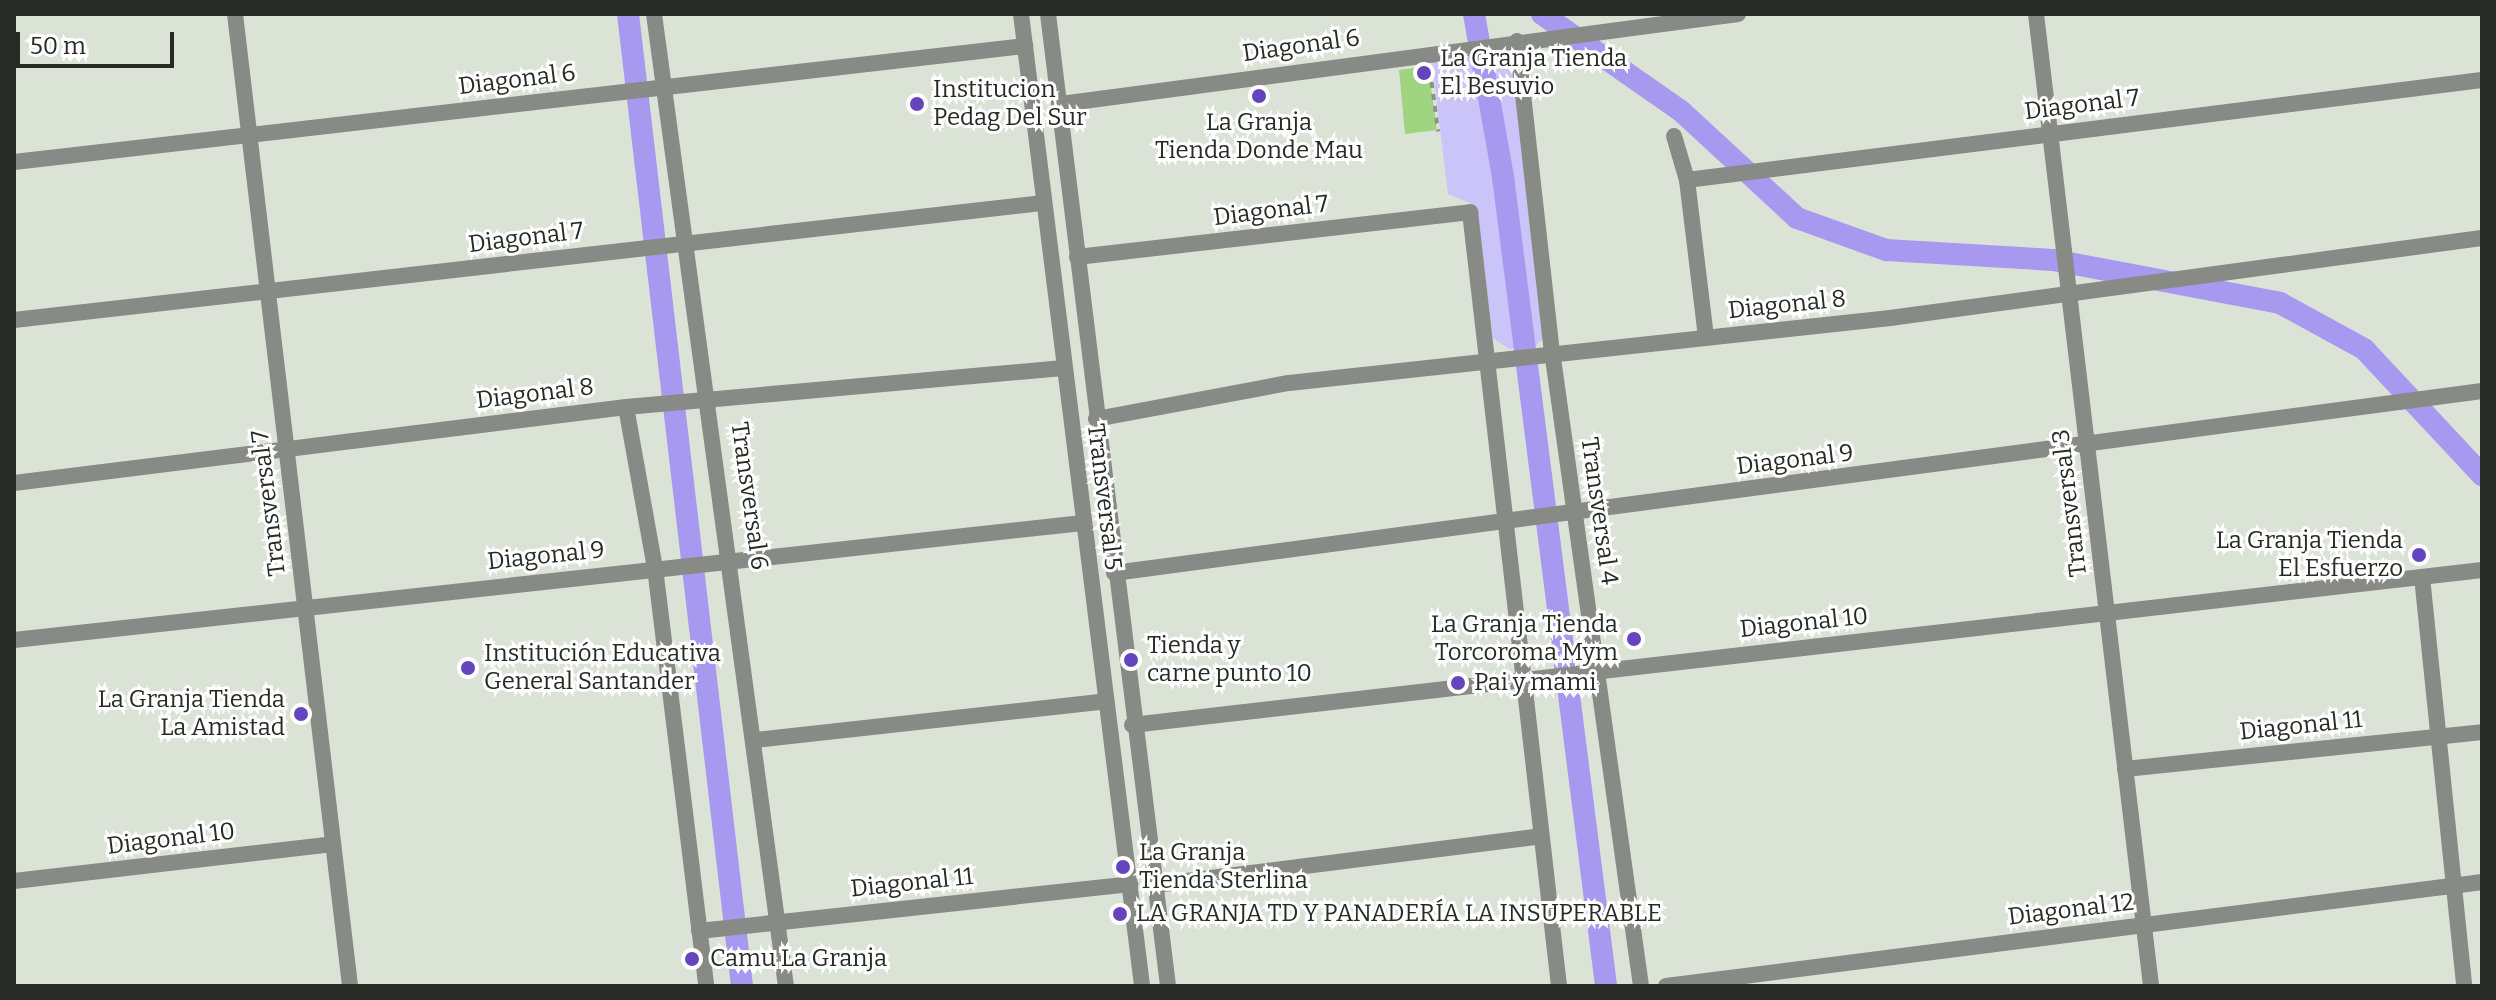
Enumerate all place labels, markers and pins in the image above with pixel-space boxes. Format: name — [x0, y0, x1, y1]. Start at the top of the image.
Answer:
place label: La Granja Tienda El Besuvio — [1440, 45, 1627, 101]
marker: La Granja Tienda El Besuvio — [1415, 64, 1433, 82]
place label: Institucion Pedag Del Sur — [933, 76, 1087, 132]
marker: La Granja Tienda Donde Mau — [1250, 87, 1268, 105]
marker: Institucion Pedag Del Sur — [908, 95, 926, 113]
place label: La Granja Tienda Donde Mau — [1155, 109, 1363, 165]
place label: La Granja Tienda El Esfuerzo — [2216, 527, 2403, 583]
marker: La Granja Tienda El Esfuerzo — [2410, 546, 2428, 564]
place label: La Granja Tienda Torcoroma Mym — [1431, 611, 1618, 667]
marker: La Granja Tienda Torcoroma Mym — [1625, 630, 1643, 648]
place label: Tienda y carne punto 10 — [1147, 632, 1312, 688]
place label: Institución Educativa General Santander — [484, 640, 721, 696]
marker: Tienda y carne punto 10 — [1122, 651, 1140, 669]
marker: Institución Educativa General Santander — [459, 659, 477, 677]
place label: Pai y mami — [1474, 669, 1596, 697]
marker: Pai y mami — [1449, 674, 1467, 692]
place label: La Granja Tienda La Amistad — [98, 686, 285, 742]
marker: La Granja Tienda La Amistad — [292, 705, 310, 723]
place label: La Granja Tienda Sterlina — [1139, 839, 1308, 895]
marker: La Granja Tienda Sterlina — [1114, 858, 1132, 876]
place label: LA GRANJA TD Y PANADERÍA LA INSUPERABLE — [1136, 900, 1662, 928]
marker: LA GRANJA TD Y PANADERÍA LA INSUPERABLE — [1111, 905, 1129, 923]
place label: Camu La Granja — [710, 945, 887, 973]
marker: Camu La Granja — [681, 948, 703, 970]

